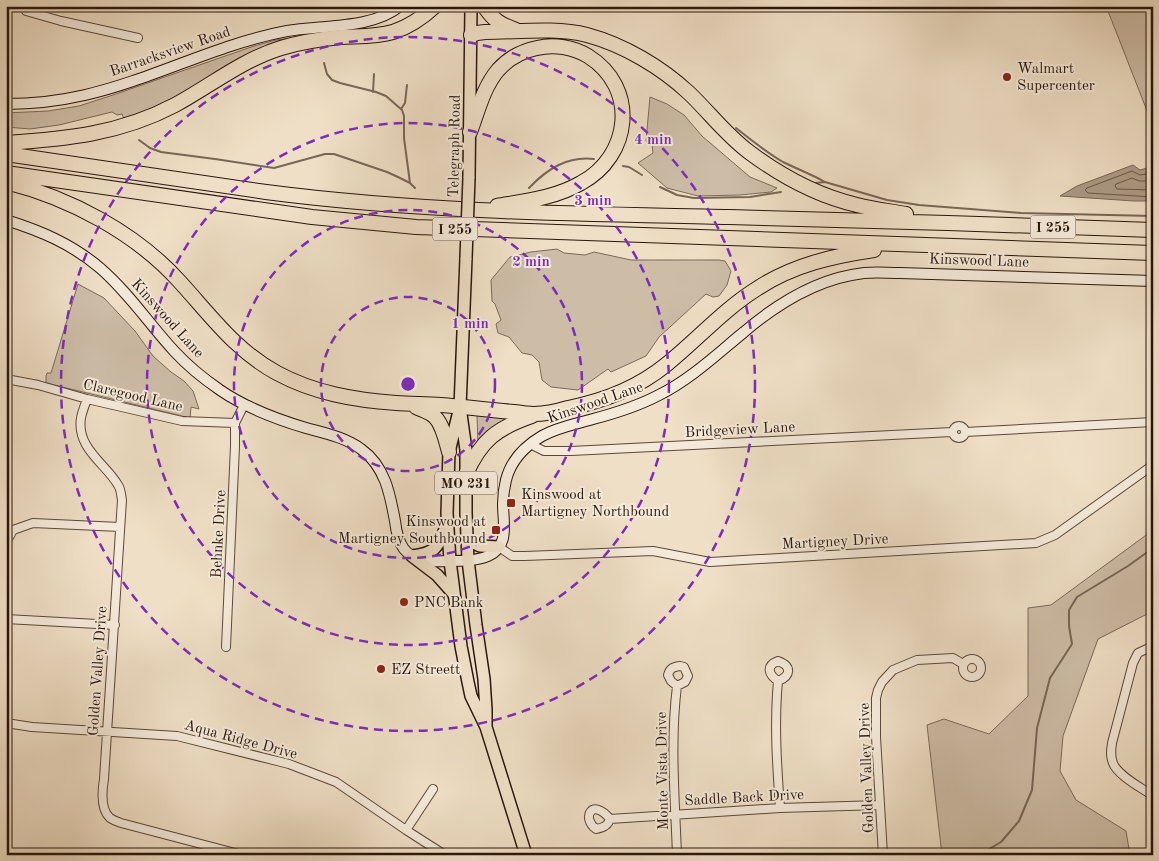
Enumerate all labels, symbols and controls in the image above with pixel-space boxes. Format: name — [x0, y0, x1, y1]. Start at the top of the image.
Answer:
street label: Barracksview Road — [108, 25, 233, 80]
place label: Walmart Supercenter — [1017, 62, 1095, 94]
marker: Walmart Supercenter — [1001, 71, 1013, 83]
street label: Telegraph Road — [447, 94, 464, 198]
text: 4 min — [634, 133, 672, 148]
text: 3 min — [574, 194, 612, 209]
road number: I 255 — [1030, 216, 1076, 238]
road number: I 255 — [432, 218, 478, 240]
street label: Kinswood Lane — [929, 252, 1029, 271]
text: 2 min — [512, 255, 550, 270]
street label: Kinswood Lane — [128, 277, 206, 361]
text: 1 min — [451, 317, 489, 332]
centre of rings — [399, 375, 417, 393]
street label: Claregood Lane — [81, 378, 184, 415]
street label: Kinswood Lane — [546, 380, 645, 427]
street label: Bridgeview Lane — [684, 420, 796, 441]
road number: MO 231 — [435, 472, 497, 494]
place label: Kinswood at Martigney Northbound — [521, 488, 669, 520]
street label: Behnke Drive — [210, 489, 229, 579]
marker: Kinswood at Martigney Northbound — [505, 497, 517, 509]
place label: Kinswood at Martigney Southbound — [338, 515, 486, 547]
marker: Kinswood at Martigney Southbound — [490, 524, 502, 536]
street label: Martigney Drive — [781, 532, 889, 553]
marker: PNC Bank — [398, 596, 410, 608]
place label: PNC Bank — [414, 596, 484, 611]
street label: Golden Valley Drive — [86, 605, 111, 737]
marker: EZ Streett — [375, 663, 387, 675]
place label: EZ Streett — [391, 663, 460, 678]
street label: Golden Valley Drive — [858, 702, 877, 833]
street label: Monte Vista Drive — [655, 711, 672, 831]
street label: Aqua Ridge Drive — [182, 718, 299, 763]
street label: Saddle Back Drive — [684, 788, 804, 809]

